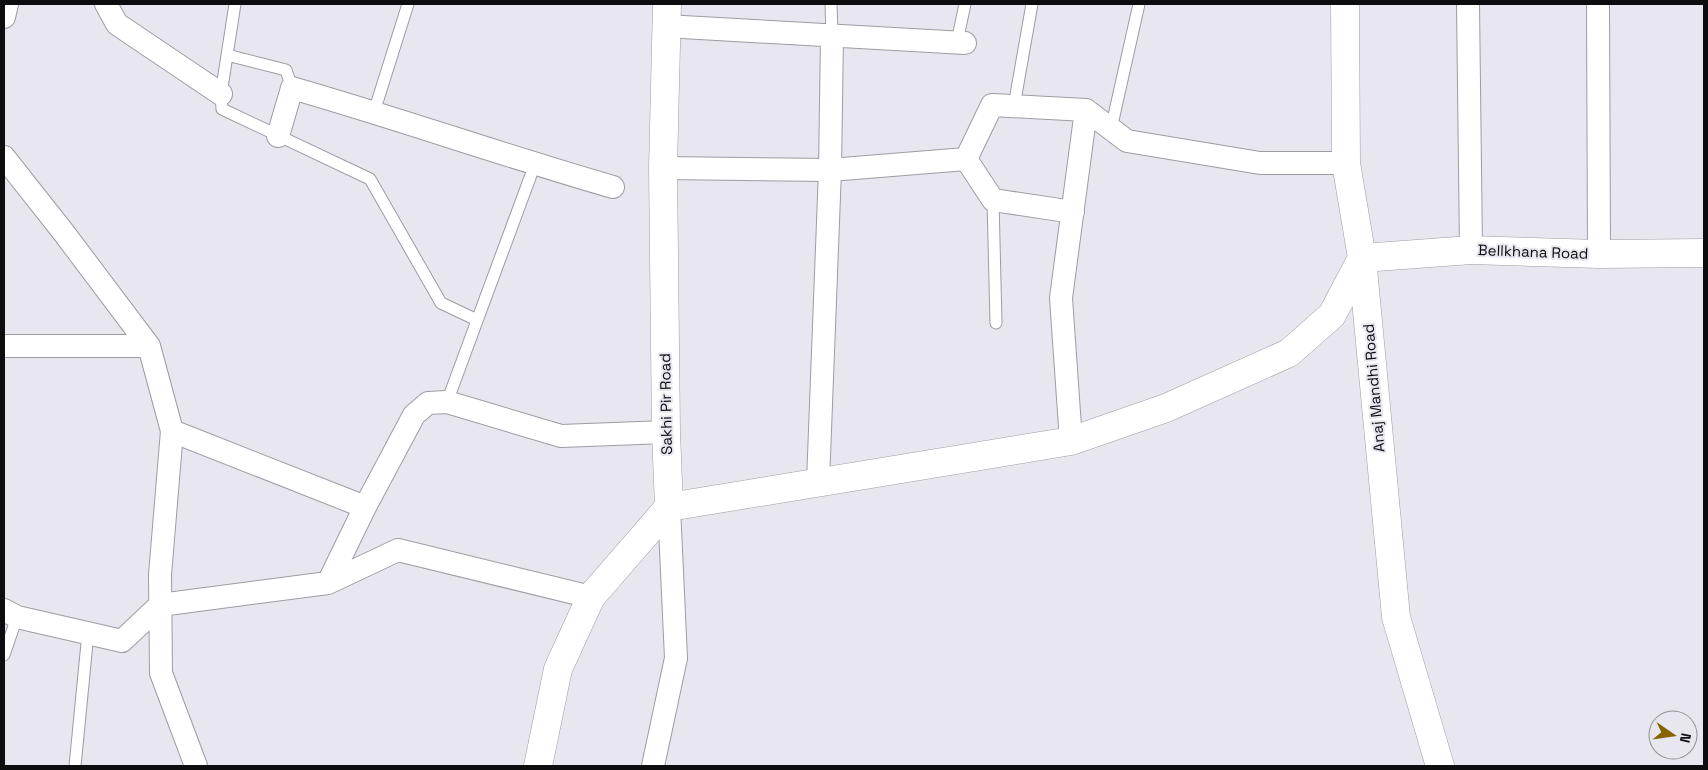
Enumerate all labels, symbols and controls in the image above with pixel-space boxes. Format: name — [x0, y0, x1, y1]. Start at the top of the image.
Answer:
street label: Bellkhana Road — [1477, 240, 1589, 263]
street label: Anaj Mandhi Road — [1358, 323, 1389, 453]
street label: Sakhi Pir Road — [655, 353, 676, 455]
north arrow — [1648, 710, 1698, 760]
text: N — [1676, 731, 1695, 745]

